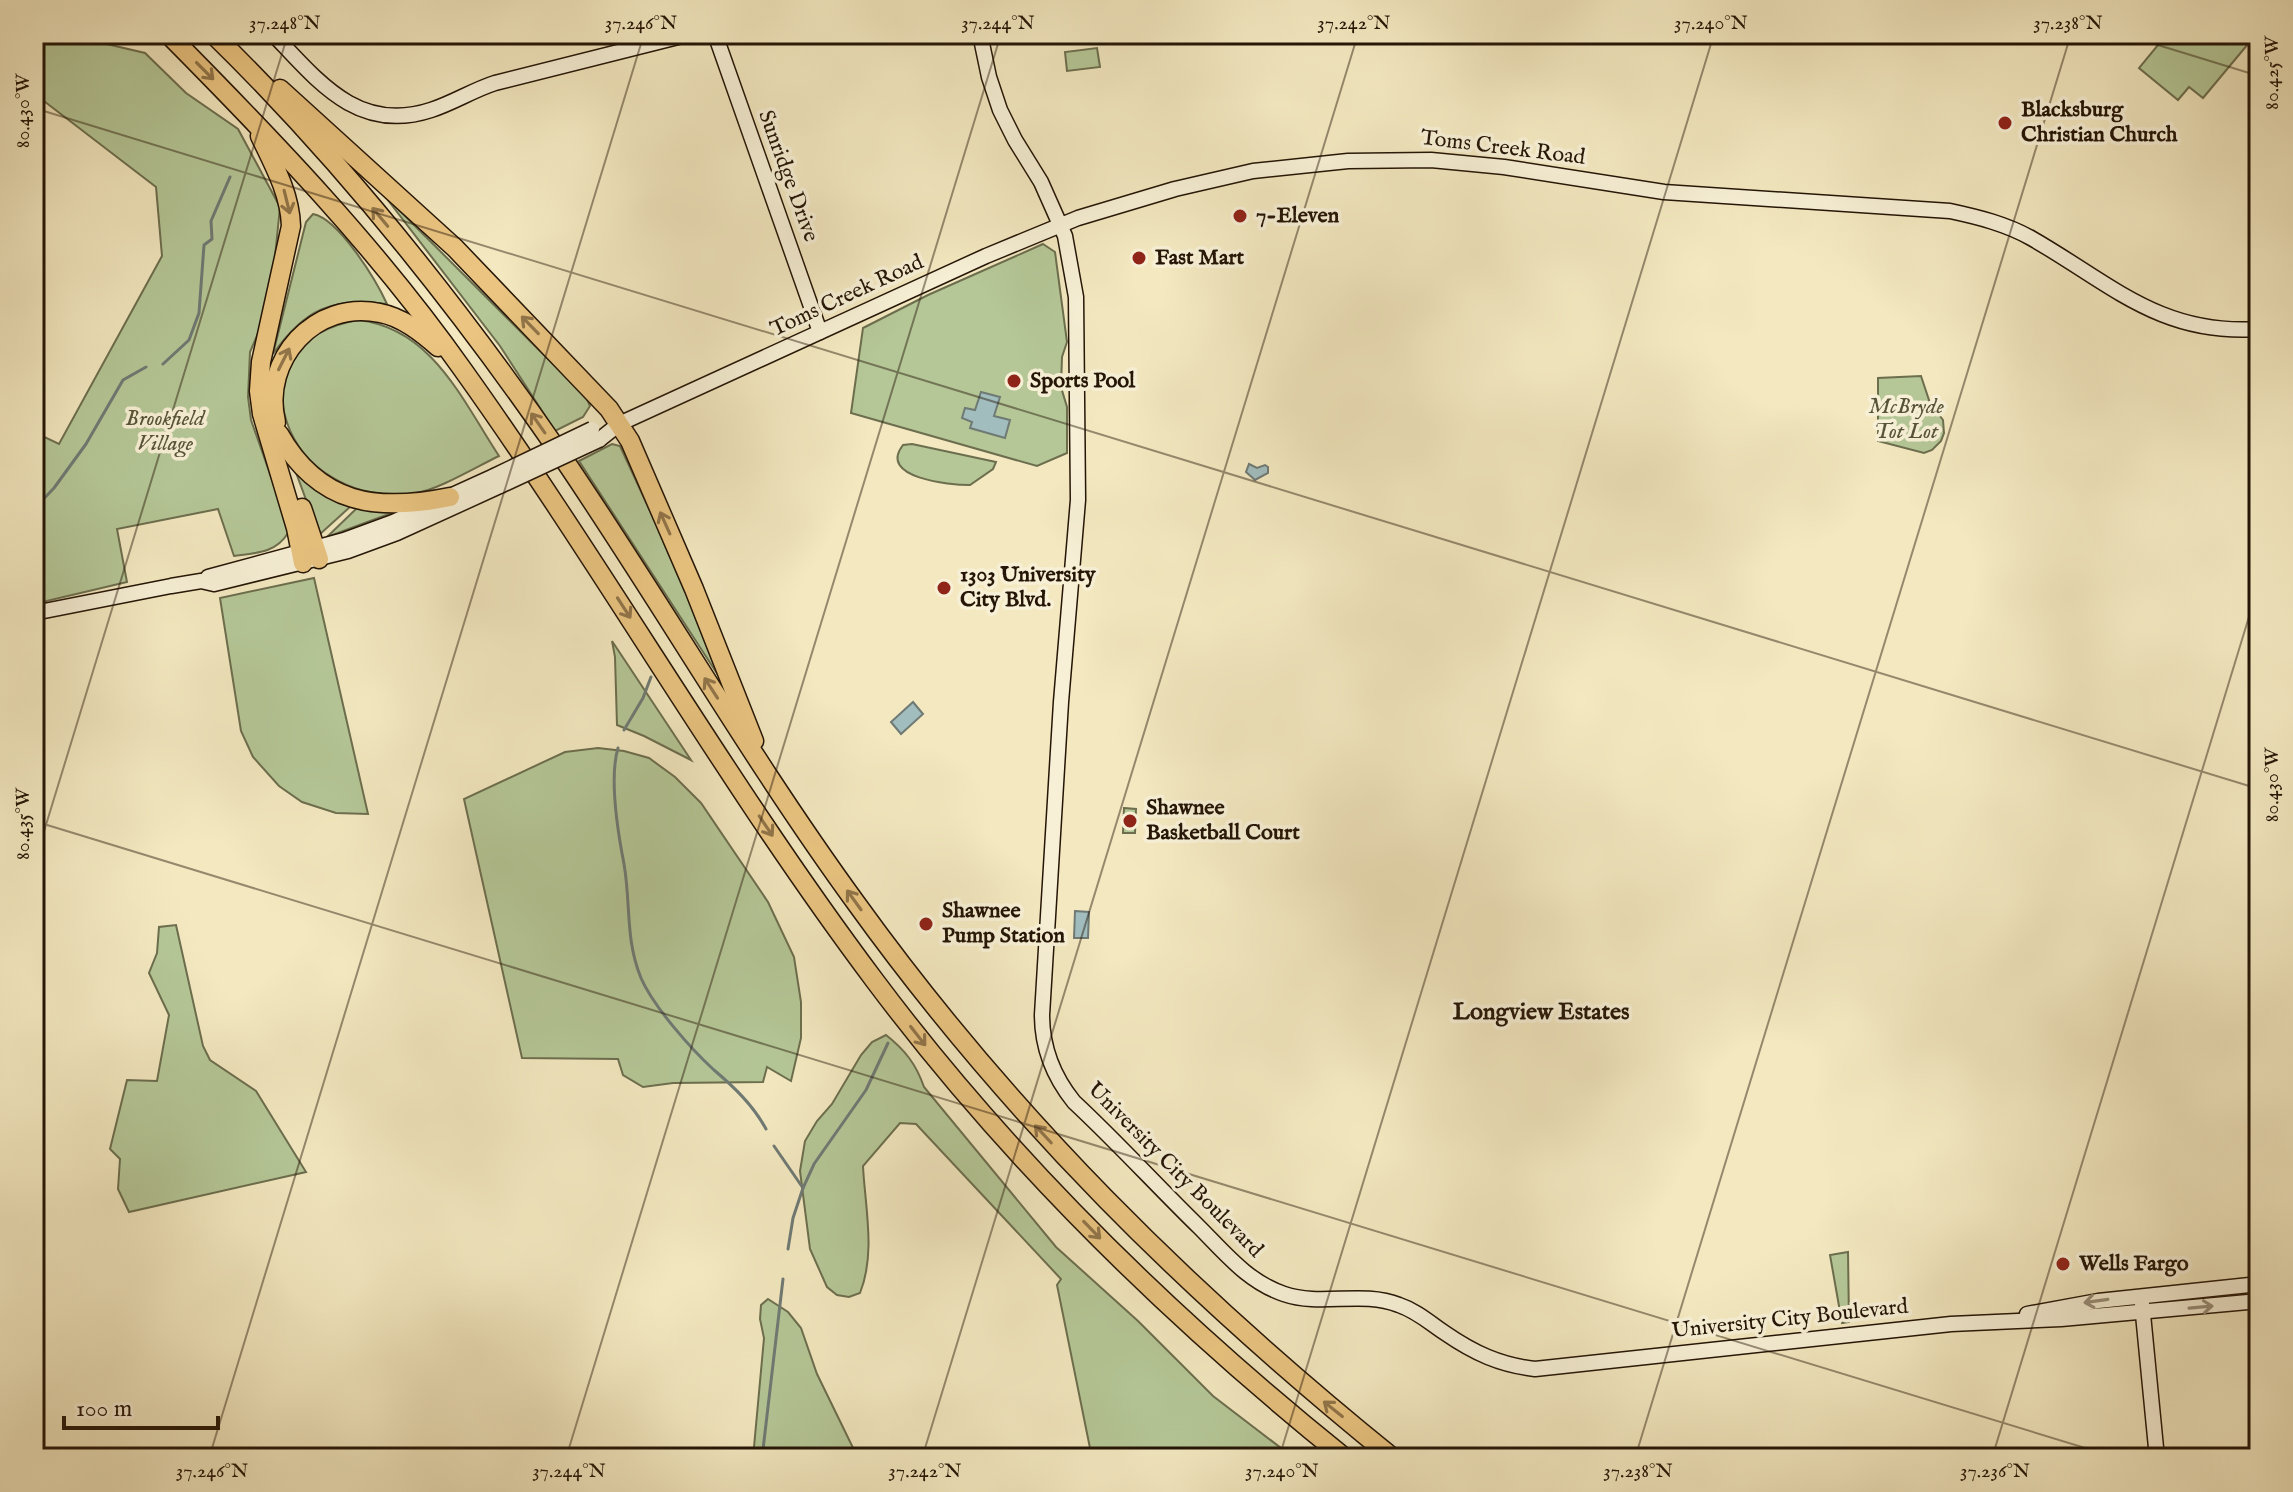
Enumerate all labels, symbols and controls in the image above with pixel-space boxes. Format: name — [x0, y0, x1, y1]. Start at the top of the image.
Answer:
text: 37.248°N — [249, 11, 321, 36]
text: 37.246°N — [605, 11, 677, 36]
text: 37.244°N — [961, 11, 1035, 36]
text: 37.242°N — [1317, 11, 1391, 36]
text: 37.240°N — [1674, 11, 1748, 36]
text: 37.238°N — [2033, 11, 2103, 36]
text: 80.425°W — [2260, 35, 2285, 110]
one-way arrow — [194, 60, 214, 80]
text: 80.430°W — [11, 73, 36, 148]
place label: Blacksburg Christian Church — [2021, 96, 2178, 149]
street label: Sunridge Drive — [751, 106, 825, 246]
marker: Blacksburg Christian Church — [1996, 114, 2014, 132]
street label: Toms Creek Road — [1419, 124, 1587, 172]
one-way arrow — [281, 188, 296, 214]
place label: 7-Eleven — [1256, 202, 1340, 230]
one-way arrow — [371, 207, 389, 227]
marker: 7-Eleven — [1231, 207, 1249, 225]
place label: Fast Mart — [1155, 244, 1245, 272]
street label: Toms Creek Road — [766, 248, 928, 344]
marker: Fast Mart — [1130, 249, 1148, 267]
one-way arrow — [522, 315, 540, 335]
one-way arrow — [277, 348, 292, 372]
place label: Sports Pool — [1030, 367, 1136, 395]
marker: Sports Pool — [1005, 372, 1023, 390]
park label: McBryde Tot Lot — [1868, 393, 1944, 446]
park label: Brookfield Village — [125, 405, 206, 458]
one-way arrow — [530, 413, 546, 435]
one-way arrow — [657, 511, 672, 536]
place label: 1303 University City Blvd. — [960, 561, 1097, 614]
marker: 1303 University City Blvd. — [935, 579, 953, 597]
one-way arrow — [615, 597, 632, 619]
one-way arrow — [702, 677, 719, 699]
text: 80.430°W — [2260, 747, 2285, 822]
text: 80.435°W — [11, 787, 36, 860]
place label: Shawnee Basketball Court — [1146, 794, 1300, 847]
marker: Shawnee Basketball Court — [1121, 812, 1139, 830]
one-way arrow — [757, 815, 774, 837]
one-way arrow — [846, 890, 862, 912]
place label: Shawnee Pump Station — [942, 897, 1065, 950]
marker: Shawnee Pump Station — [917, 915, 935, 933]
district label: Longview Estates — [1453, 997, 1630, 1028]
one-way arrow — [910, 1025, 927, 1047]
street label: University City Boulevard — [1081, 1076, 1269, 1264]
one-way arrow — [1034, 1124, 1052, 1144]
one-way arrow — [1082, 1220, 1101, 1240]
place label: Wells Fargo — [2078, 1250, 2189, 1278]
marker: Wells Fargo — [2054, 1255, 2072, 1273]
street label: University City Boulevard — [1670, 1293, 1910, 1345]
one-way arrow — [2083, 1294, 2109, 1309]
one-way arrow — [2187, 1299, 2214, 1314]
scale bar — [64, 1380, 218, 1430]
text: 100 m — [76, 1394, 132, 1425]
one-way arrow — [1323, 1400, 1344, 1418]
text: 37.246°N — [176, 1459, 248, 1484]
text: 37.244°N — [532, 1459, 606, 1484]
text: 37.242°N — [888, 1459, 962, 1484]
text: 37.240°N — [1245, 1459, 1319, 1484]
text: 37.238°N — [1603, 1459, 1673, 1484]
text: 37.236°N — [1960, 1459, 2030, 1484]

